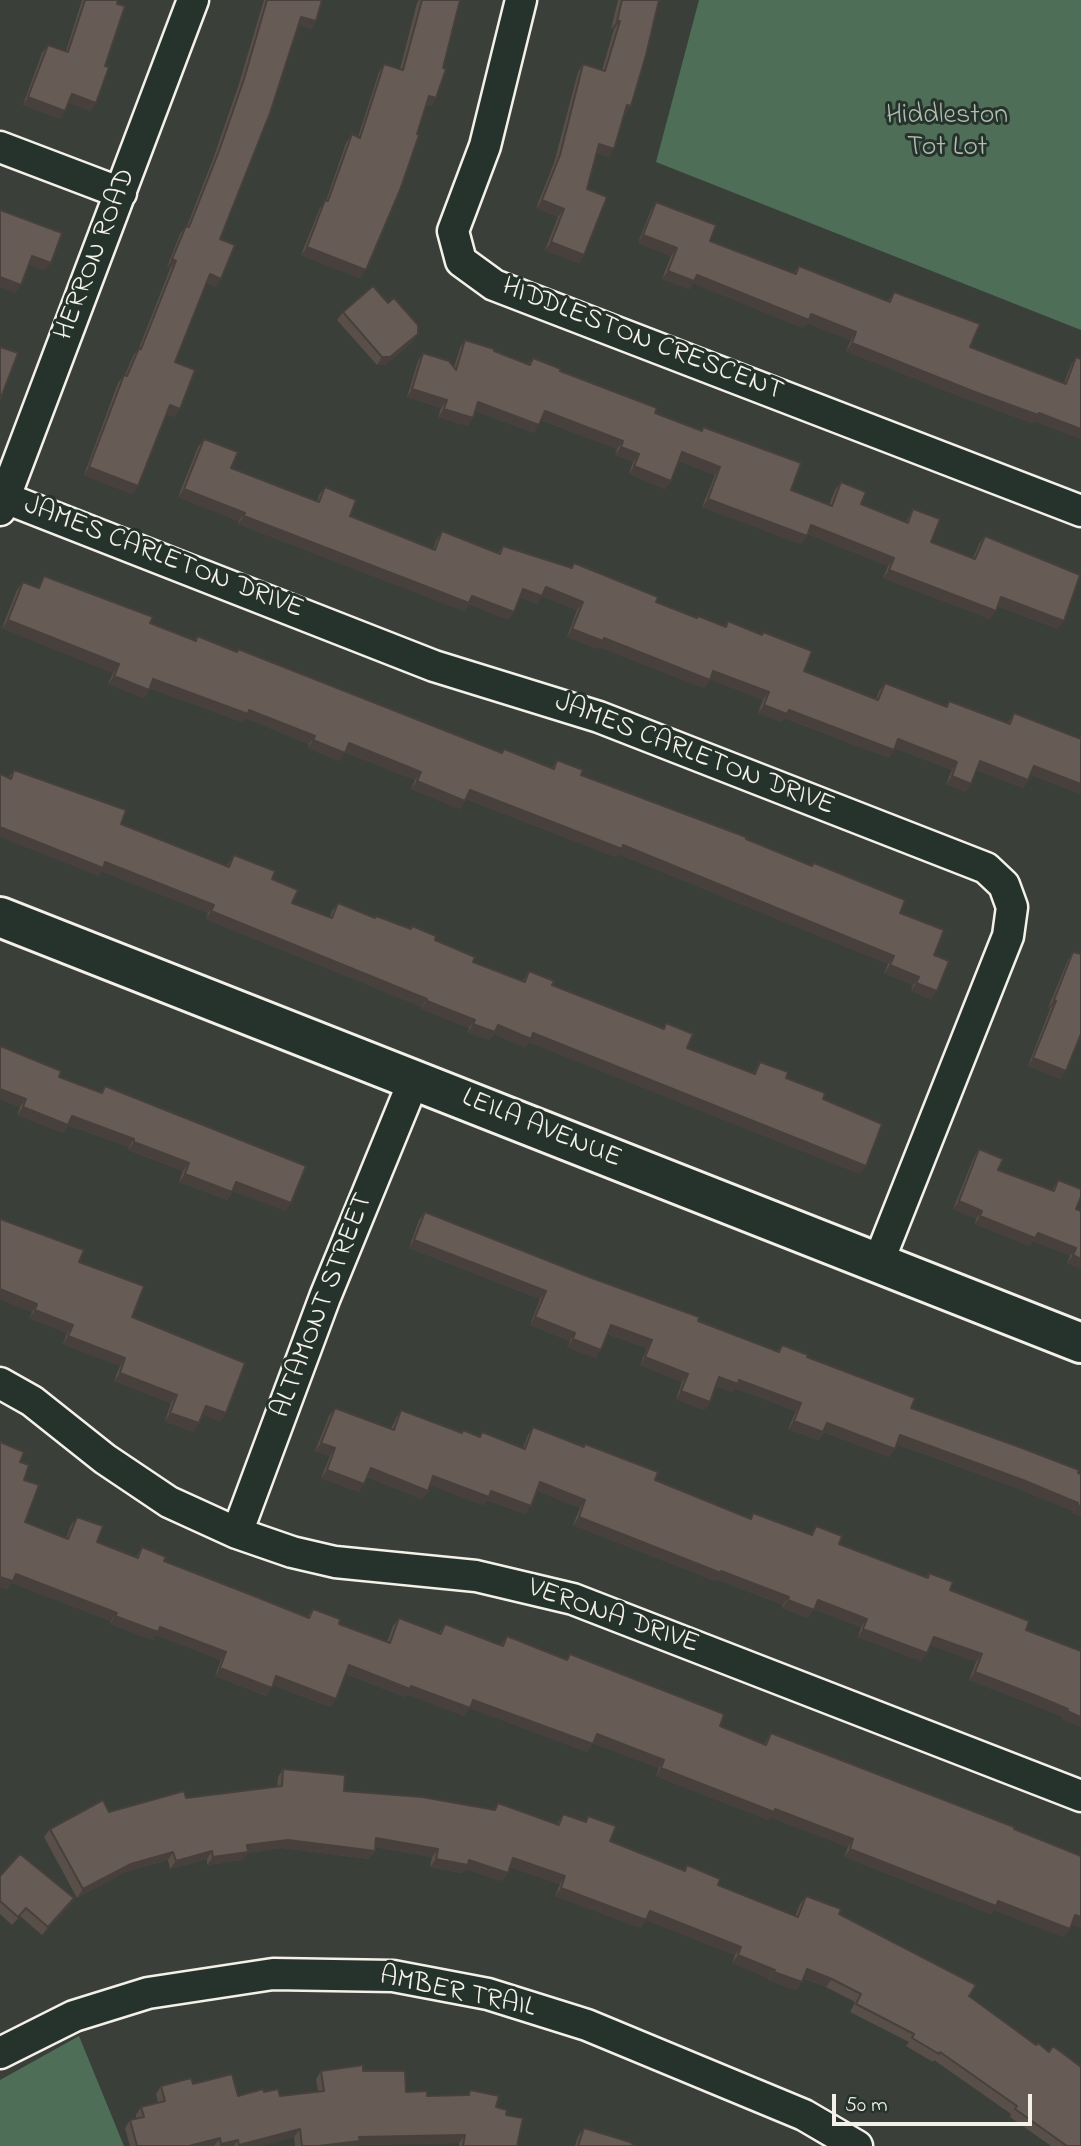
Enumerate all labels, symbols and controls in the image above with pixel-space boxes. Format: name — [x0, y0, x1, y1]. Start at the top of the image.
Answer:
park label: Hiddleston Tot Lot — [886, 100, 1008, 166]
street label: HERRON ROAD — [49, 165, 145, 345]
street label: HIDDLESTON CRESCENT — [497, 272, 787, 410]
street label: JAMES CARLETON DRIVE — [18, 490, 308, 628]
street label: JAMES CARLETON DRIVE — [549, 687, 839, 825]
street label: LEILA AVENUE — [456, 1083, 626, 1177]
street label: ALTAMONT STREET — [266, 1189, 382, 1423]
street label: VERONA DRIVE — [523, 1573, 703, 1663]
street label: AMBER TRAIL — [376, 1961, 538, 2027]
scale bar — [836, 2080, 1036, 2124]
text: 50 m — [845, 2091, 888, 2121]

